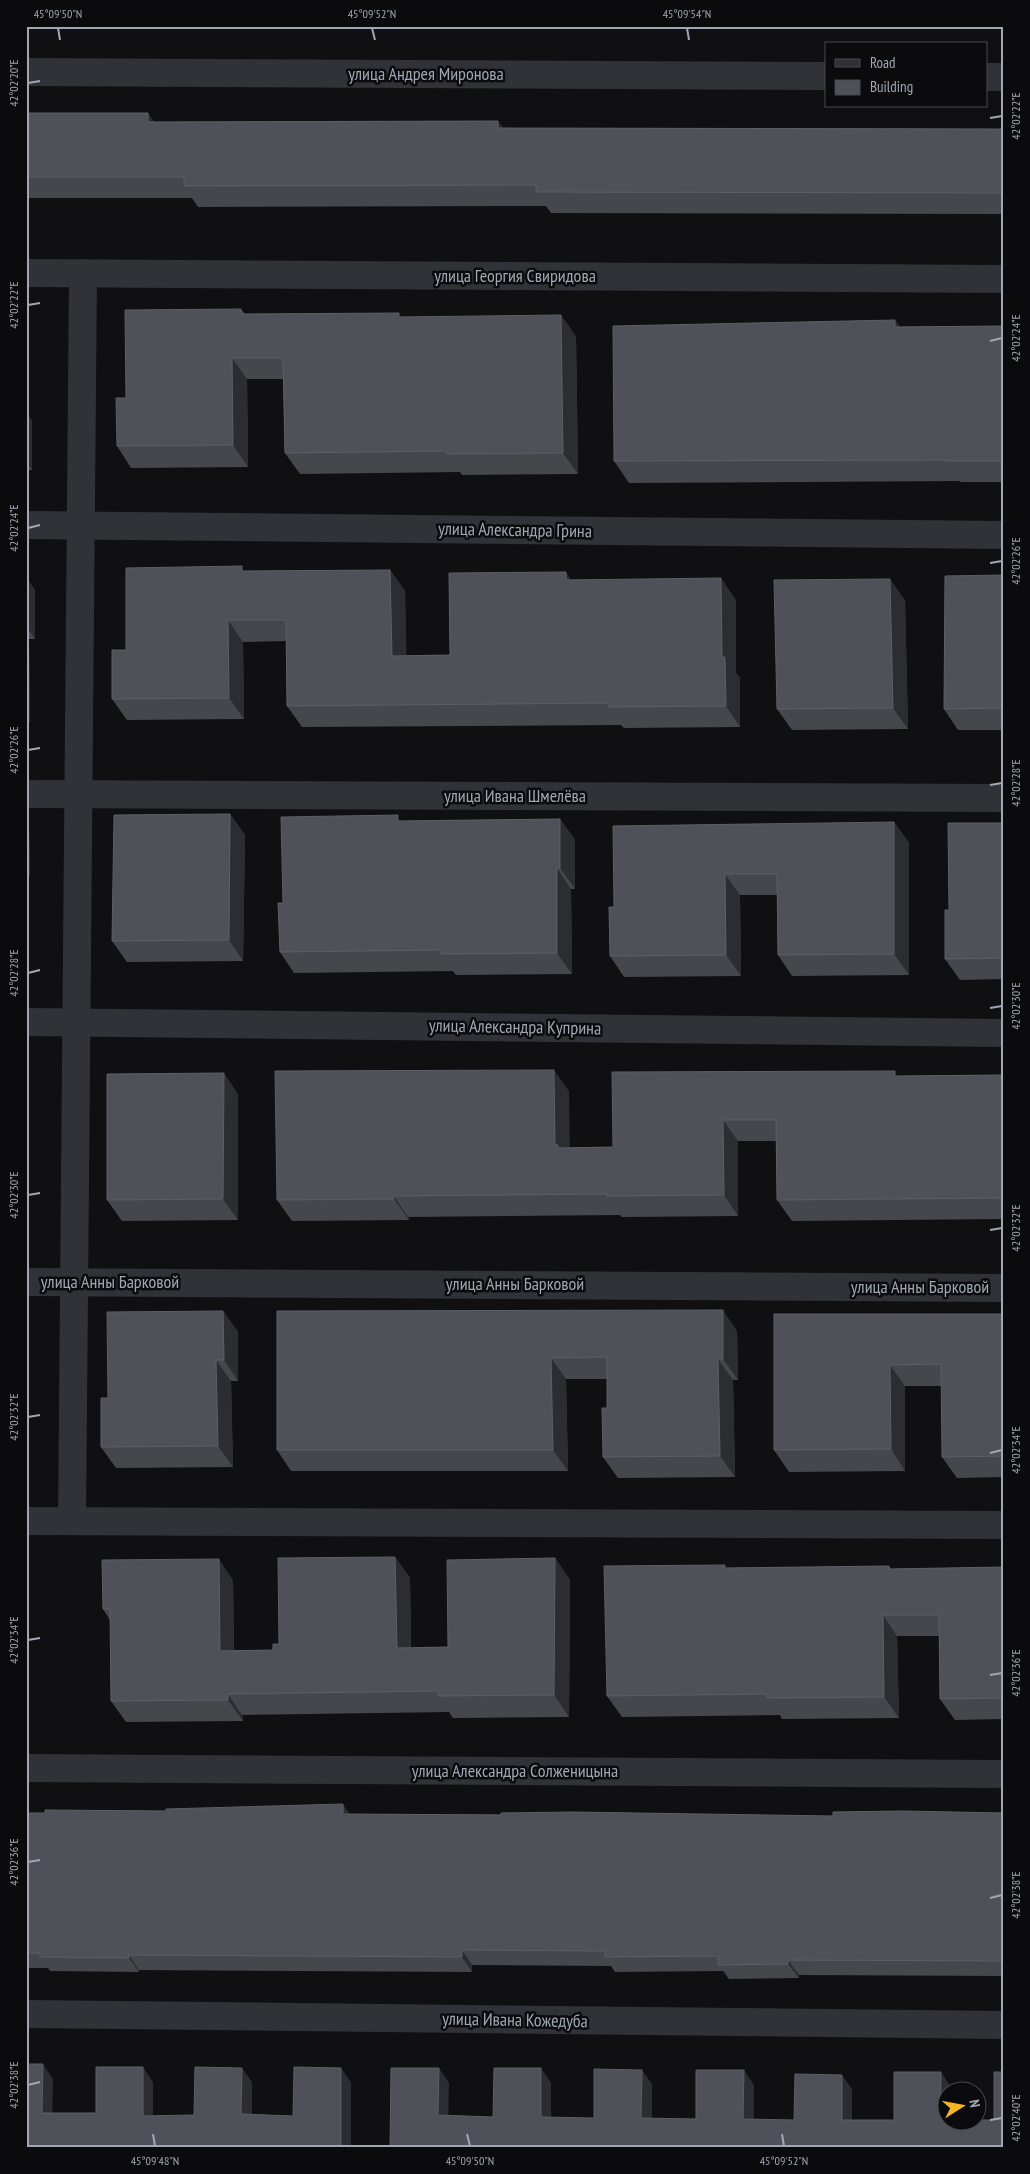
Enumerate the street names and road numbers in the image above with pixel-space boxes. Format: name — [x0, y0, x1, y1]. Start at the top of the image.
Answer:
street label: улица Андрея Миронова — [348, 62, 504, 85]
street label: улица Георгия Свиридова — [434, 264, 596, 287]
street label: улица Александра Грина — [438, 517, 592, 542]
street label: улица Ивана Шмелёва — [444, 784, 586, 807]
street label: улица Александра Куприна — [429, 1013, 601, 1040]
street label: улица Анны Барковой — [41, 1270, 179, 1293]
street label: улица Анны Барковой — [446, 1272, 584, 1295]
street label: улица Анны Барковой — [851, 1275, 989, 1298]
street label: улица Александра Солженицына — [412, 1759, 618, 1782]
street label: улица Ивана Кожедуба — [442, 2007, 588, 2032]

